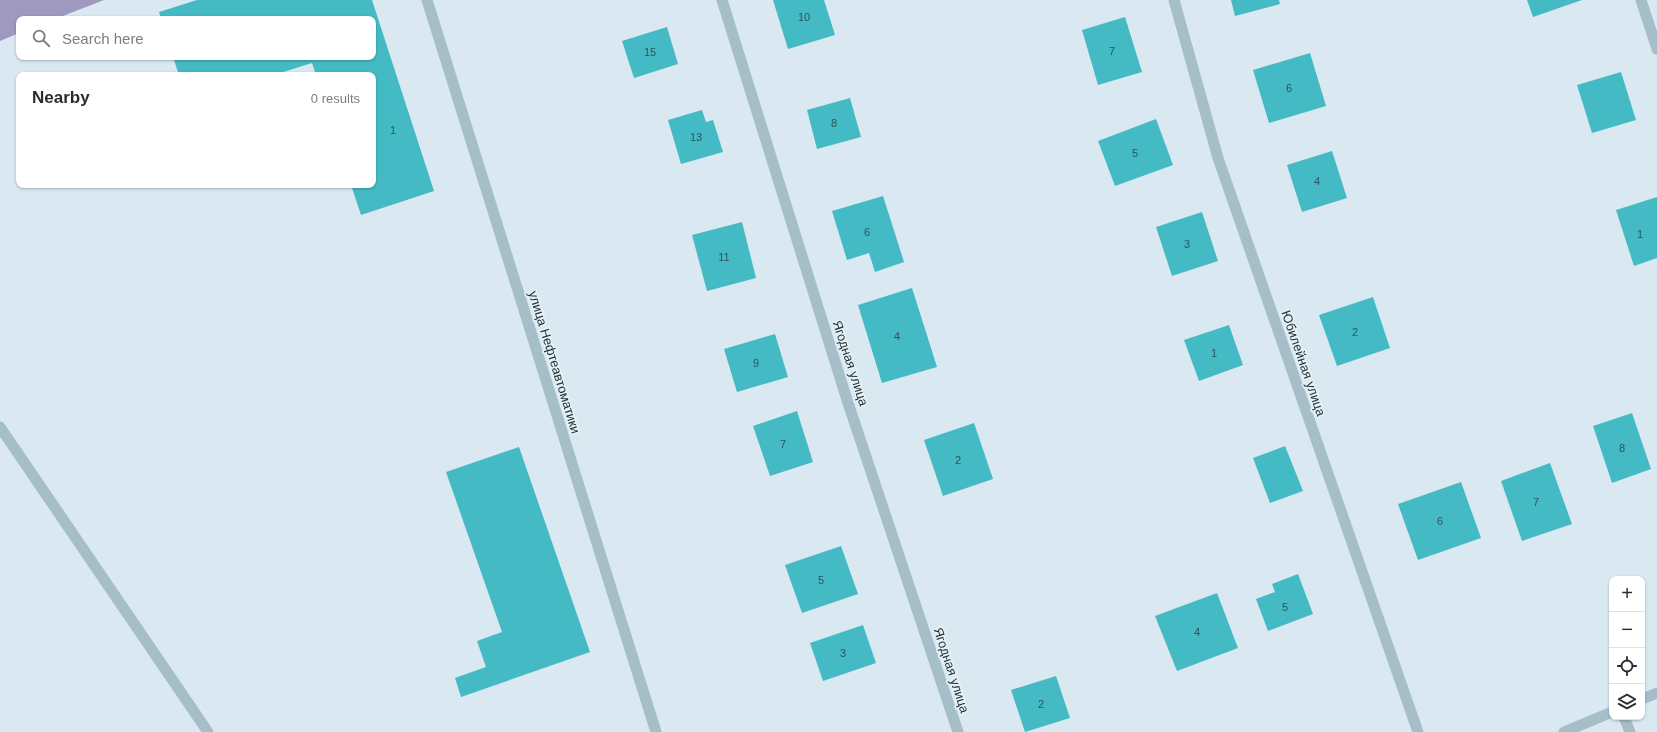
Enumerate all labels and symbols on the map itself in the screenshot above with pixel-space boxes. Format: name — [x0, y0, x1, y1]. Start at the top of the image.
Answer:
house number: 10 — [798, 11, 810, 23]
house number: 7 — [1109, 45, 1115, 57]
house number: 15 — [644, 46, 656, 58]
house number: 6 — [1286, 82, 1292, 94]
house number: 8 — [831, 117, 837, 129]
house number: 1 — [390, 124, 396, 136]
house number: 13 — [690, 131, 702, 143]
house number: 5 — [1132, 147, 1138, 159]
house number: 4 — [1314, 175, 1320, 187]
house number: 6 — [864, 226, 870, 238]
house number: 1 — [1637, 228, 1643, 240]
house number: 3 — [1184, 238, 1190, 250]
house number: 11 — [718, 251, 730, 263]
street label: улица Нефтеавтоматики — [526, 289, 583, 435]
street label: Юбилейная улица — [1278, 308, 1329, 419]
street label: Ягодная улица — [830, 318, 872, 409]
house number: 2 — [1352, 326, 1358, 338]
house number: 4 — [894, 330, 900, 342]
house number: 1 — [1211, 347, 1217, 359]
house number: 9 — [753, 357, 759, 369]
house number: 7 — [780, 438, 786, 450]
house number: 8 — [1619, 442, 1625, 454]
house number: 2 — [955, 454, 961, 466]
house number: 7 — [1533, 496, 1539, 508]
house number: 6 — [1437, 515, 1443, 527]
house number: 5 — [818, 574, 824, 586]
house number: 5 — [1282, 601, 1288, 613]
street label: Ягодная улица — [931, 625, 973, 716]
house number: 4 — [1194, 626, 1200, 638]
house number: 3 — [840, 647, 846, 659]
house number: 2 — [1038, 698, 1044, 710]

